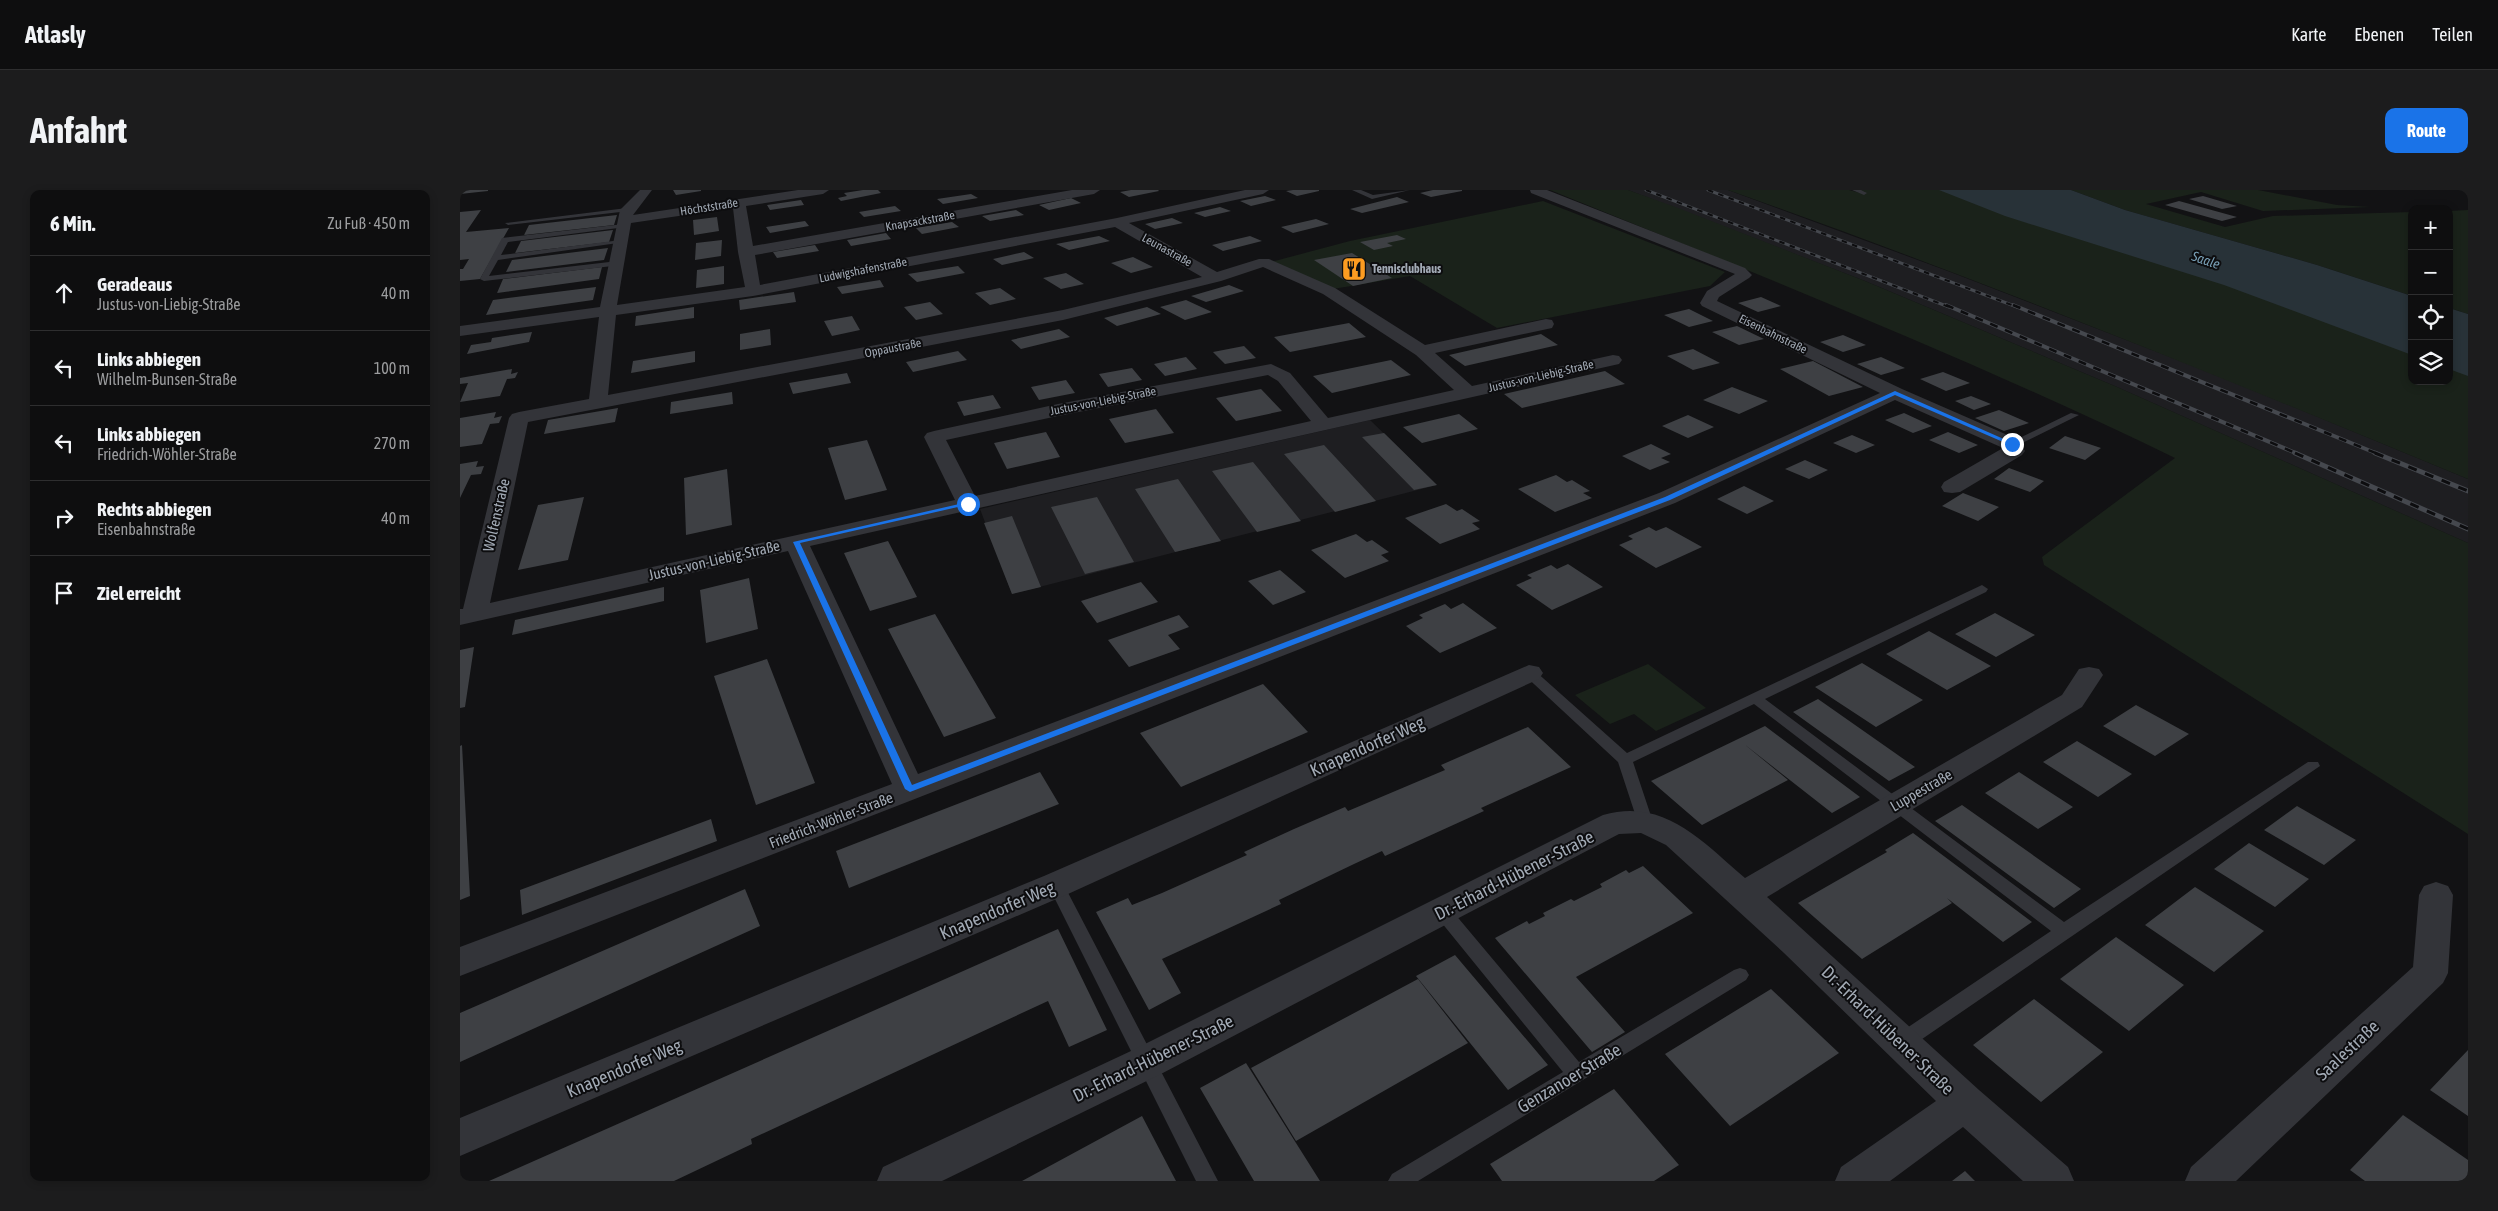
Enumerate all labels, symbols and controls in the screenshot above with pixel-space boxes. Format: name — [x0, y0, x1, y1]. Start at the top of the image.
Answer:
text: Atlasly — [25, 21, 86, 48]
text: Karte — [2291, 24, 2326, 45]
text: Ebenen — [2354, 24, 2404, 45]
text: Teilen — [2432, 24, 2473, 45]
button: Route — [2385, 108, 2468, 153]
text: Anfahrt — [30, 110, 127, 150]
street label: Höchststraße — [679, 196, 739, 218]
map controls — [2408, 205, 2453, 385]
button: + — [2408, 205, 2453, 250]
street label: Knapsackstraße — [884, 208, 956, 234]
text: 6 Min. — [50, 211, 96, 235]
text: Zu Fuß · 450 m — [327, 214, 410, 232]
street label: Leunastraße — [1140, 231, 1194, 269]
water label: Saale — [2189, 247, 2222, 272]
button: − — [2408, 250, 2453, 295]
street label: Ludwigshafenstraße — [818, 255, 908, 285]
restaurant icon: Tennisclubhaus — [1341, 256, 1367, 282]
place label: Tennisclubhaus — [1372, 262, 1442, 276]
text: Geradeaus — [97, 273, 172, 295]
icon: ahead — [50, 279, 78, 307]
text: 40 m — [381, 284, 410, 302]
text: Justus-von-Liebig-Straße — [97, 295, 240, 313]
button: locate — [2408, 295, 2453, 340]
street label: Eisenbahnstraße — [1737, 311, 1809, 357]
street label: Oppaustraße — [863, 336, 923, 360]
button: layers — [2408, 340, 2453, 385]
text: Links abbiegen — [97, 348, 201, 370]
icon: left — [50, 354, 78, 382]
street label: Justus-von-Liebig-Straße — [1487, 357, 1595, 395]
text: 100 m — [374, 359, 410, 377]
text: Wilhelm-Bunsen-Straße — [97, 370, 237, 388]
street label: Justus-von-Liebig-Straße — [1049, 384, 1157, 418]
text: Links abbiegen — [97, 423, 201, 445]
icon: left — [50, 429, 78, 457]
route end — [2001, 433, 2024, 456]
text: 270 m — [374, 434, 410, 452]
text: Friedrich-Wöhler-Straße — [97, 445, 237, 463]
street label: Wolfenstraße — [479, 477, 513, 553]
route start — [957, 493, 980, 516]
text: Rechts abbiegen — [97, 498, 212, 520]
icon: right — [50, 504, 78, 532]
text: 40 m — [381, 509, 410, 527]
text: Eisenbahnstraße — [97, 520, 196, 538]
street label: Justus-von-Liebig-Straße — [647, 537, 782, 583]
icon: arrive — [50, 579, 78, 607]
text: Ziel erreicht — [97, 582, 181, 604]
street label: Knapendorfer Weg — [1307, 711, 1428, 781]
street label: Luppestraße — [1887, 765, 1955, 815]
street label: Friedrich-Wöhler-Straße — [767, 789, 895, 851]
street label: Dr.-Erhard-Hübener-Straße — [1431, 826, 1597, 924]
street label: Knapendorfer Weg — [936, 876, 1058, 944]
street label: Dr.-Erhard-Hübener-Straße — [1817, 961, 1959, 1099]
street label: Dr.-Erhard-Hübener-Straße — [1069, 1010, 1237, 1106]
street label: Saalestraße — [2311, 1016, 2383, 1084]
street label: Knapendorfer Weg — [563, 1034, 685, 1102]
street label: Genzanoer Straße — [1513, 1039, 1625, 1117]

